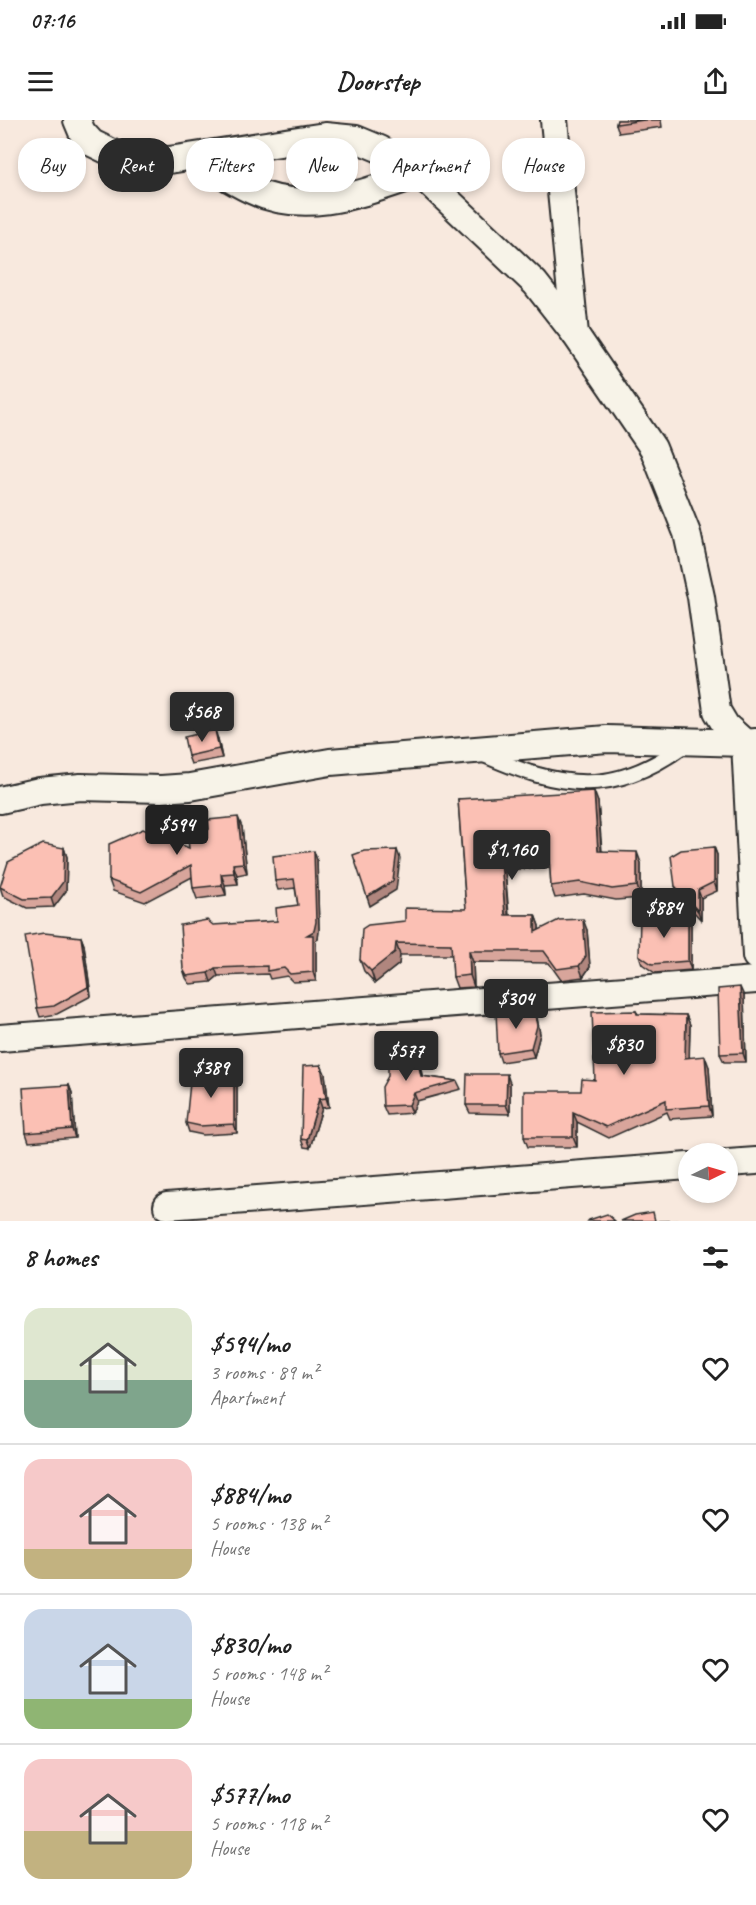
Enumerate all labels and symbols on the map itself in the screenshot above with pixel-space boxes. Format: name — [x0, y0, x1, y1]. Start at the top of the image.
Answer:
pin: $568 — [166, 692, 238, 743]
pin: $594 — [141, 805, 213, 856]
pin: $1,160 — [463, 830, 561, 881]
pin: $884 — [628, 888, 700, 939]
pin: $304 — [480, 979, 552, 1030]
pin: $830 — [588, 1025, 660, 1076]
pin: $577 — [370, 1031, 442, 1082]
pin: $389 — [175, 1048, 247, 1099]
north arrow — [678, 1143, 738, 1203]

